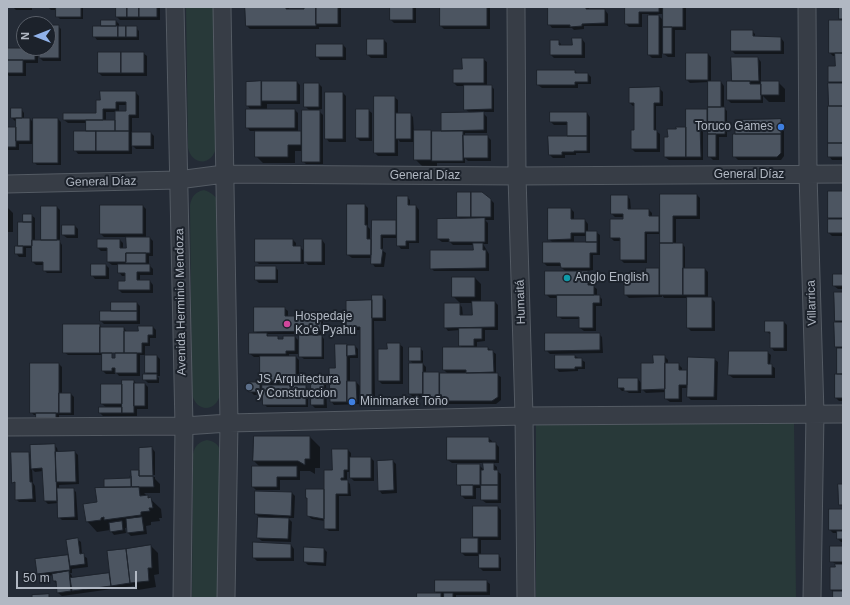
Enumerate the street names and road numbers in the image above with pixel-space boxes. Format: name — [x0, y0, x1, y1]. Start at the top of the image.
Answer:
street label: General Díaz — [714, 168, 784, 182]
street label: General Díaz — [390, 169, 460, 183]
street label: General Díaz — [66, 174, 136, 190]
street label: Avenida Herminio Mendoza — [173, 228, 189, 376]
street label: Humaitá — [513, 279, 529, 325]
street label: Villarrica — [804, 280, 820, 326]

